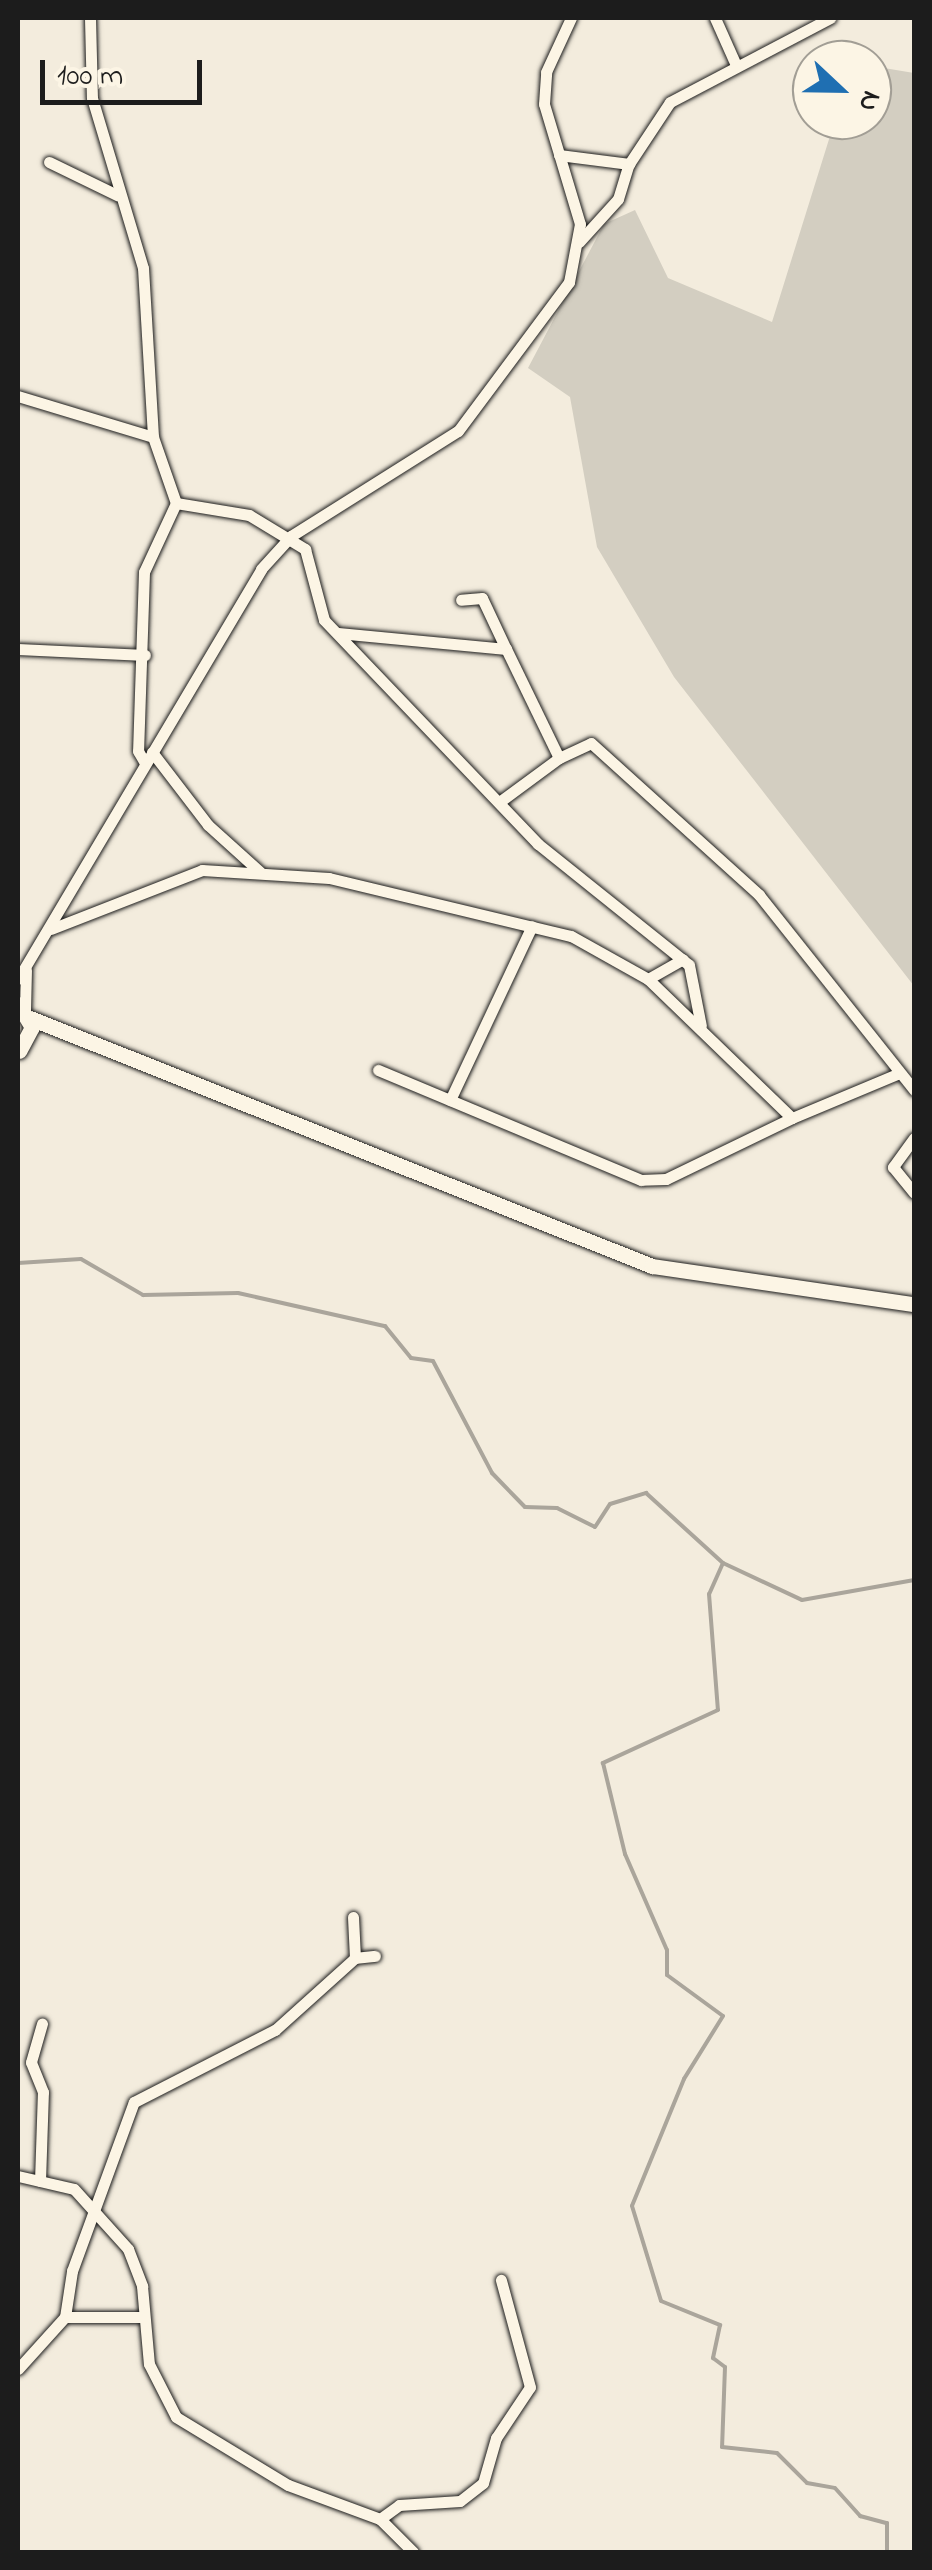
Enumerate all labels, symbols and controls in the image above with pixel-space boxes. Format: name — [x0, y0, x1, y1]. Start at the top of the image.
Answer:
scale bar — [45, 40, 208, 102]
north arrow — [792, 40, 892, 140]
text: 100 m — [57, 55, 123, 99]
text: N — [846, 84, 891, 117]

